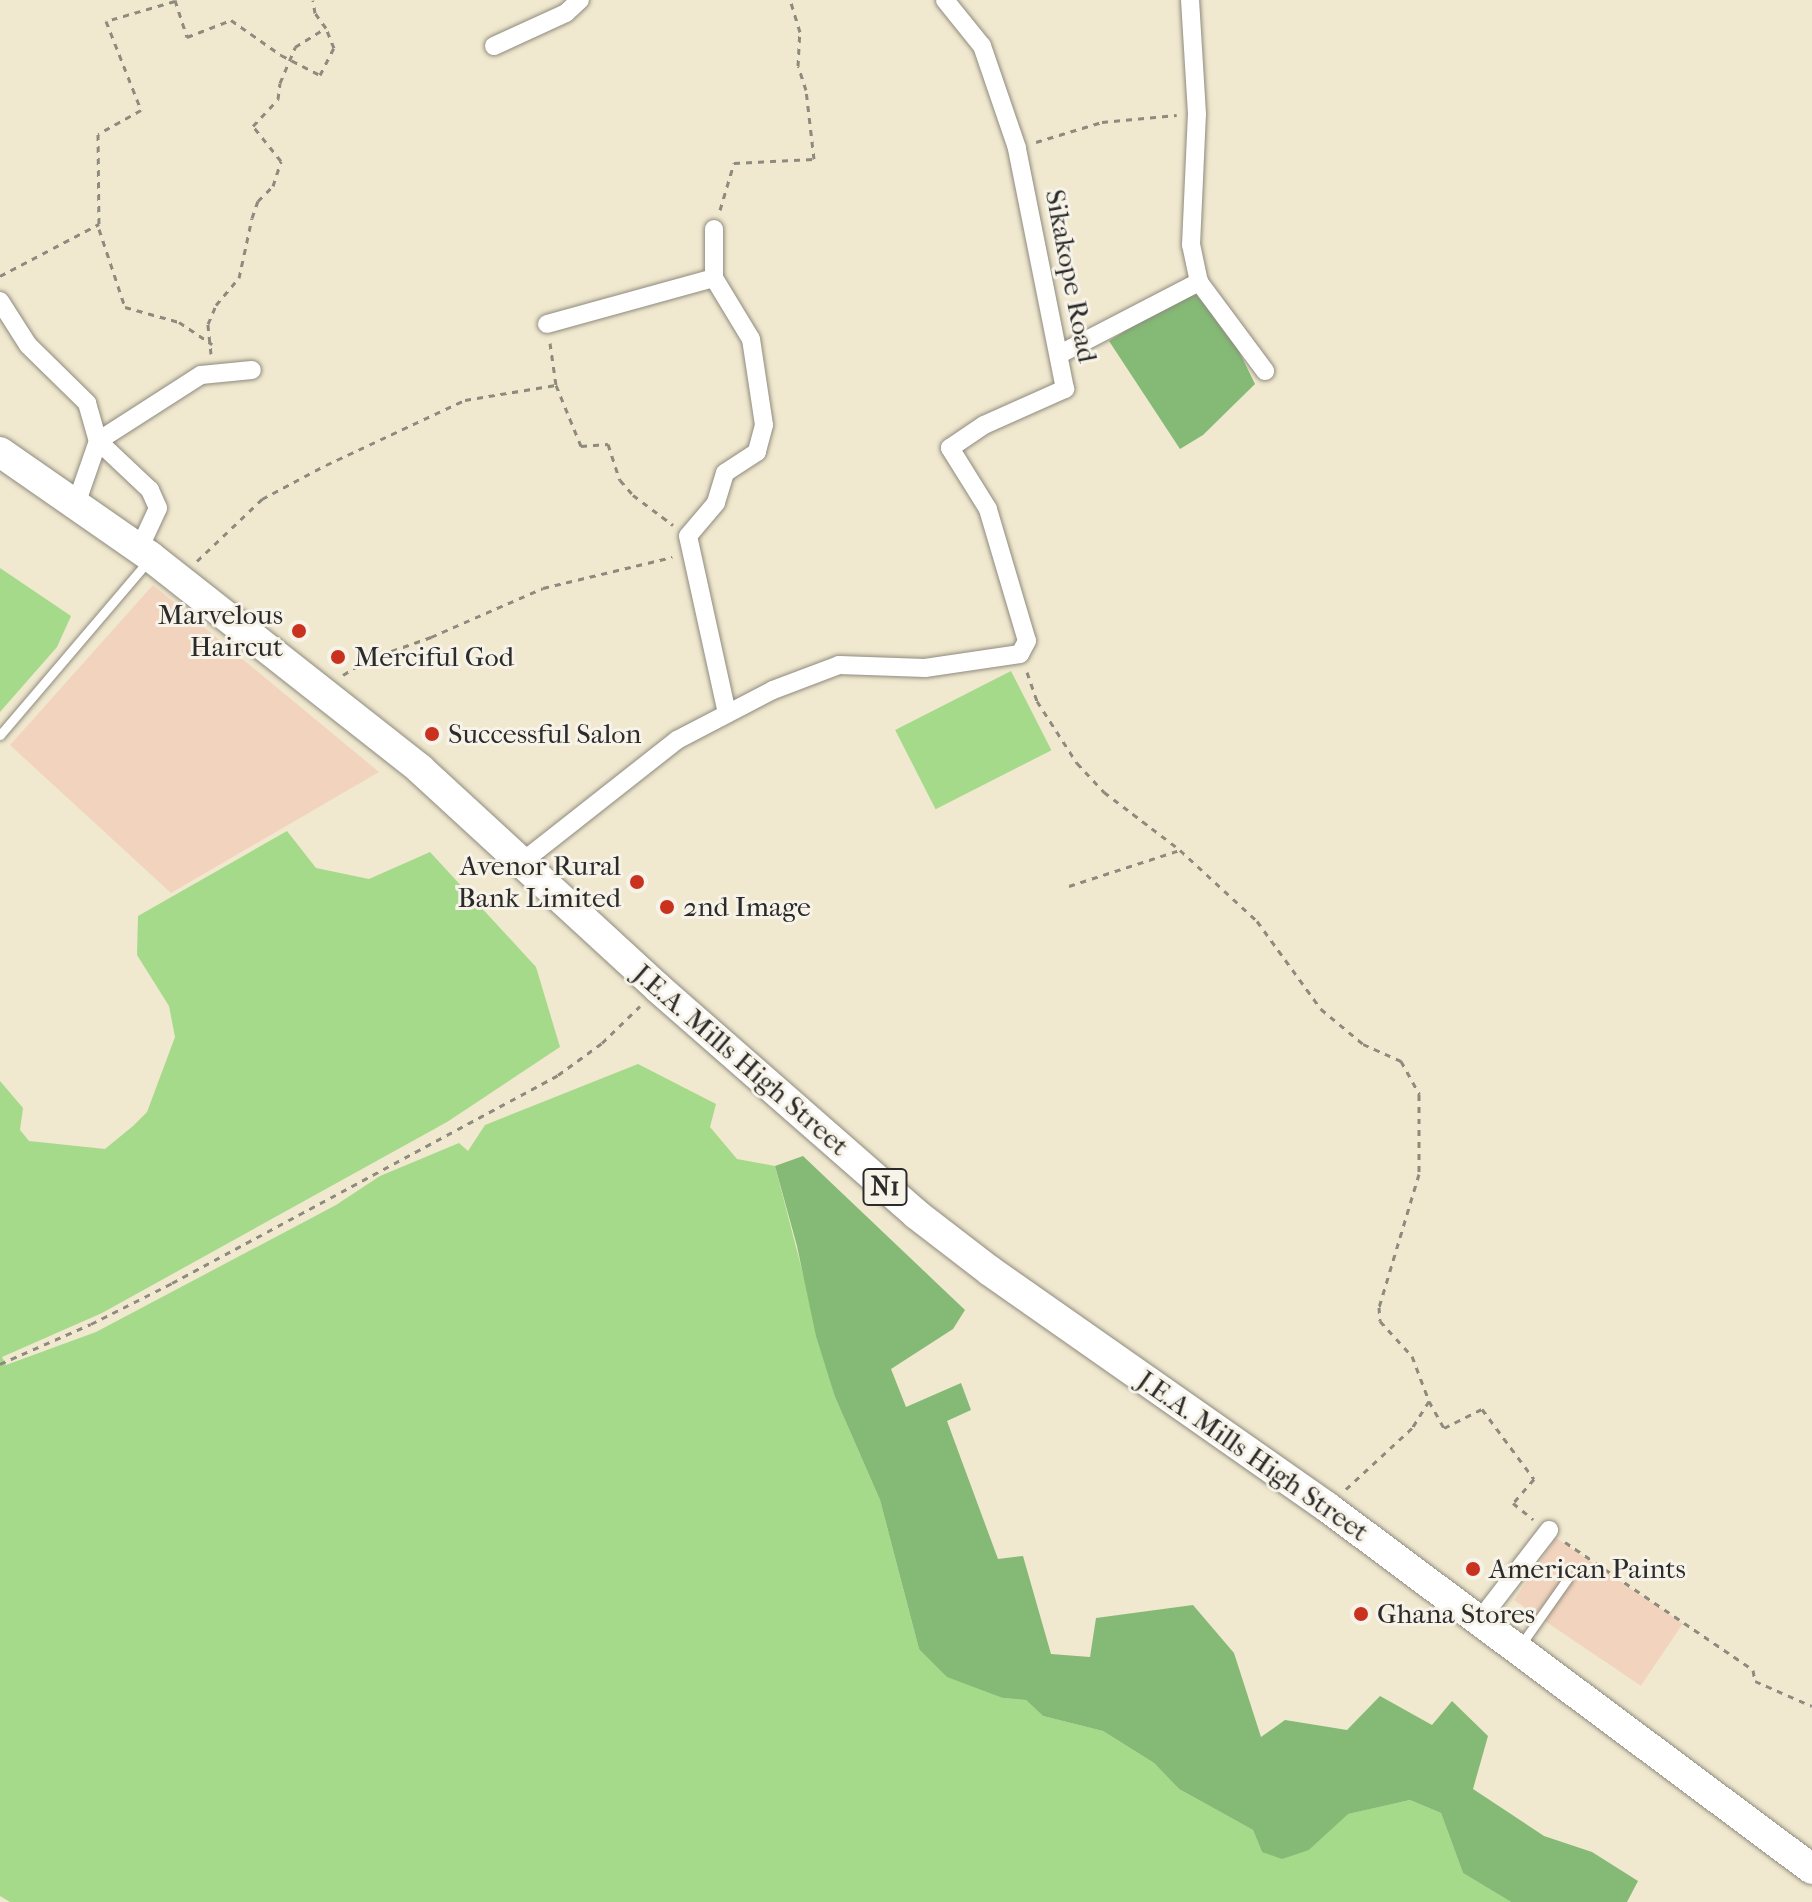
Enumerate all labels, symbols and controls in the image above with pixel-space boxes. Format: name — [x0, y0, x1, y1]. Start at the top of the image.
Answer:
street label: Sikakope Road — [1038, 187, 1104, 365]
place label: Marvelous Haircut — [158, 598, 283, 664]
marker: Marvelous Haircut — [290, 622, 308, 640]
place label: Merciful God — [354, 640, 514, 674]
marker: Merciful God — [329, 648, 347, 666]
place label: Successful Salon — [448, 717, 642, 751]
marker: Successful Salon — [423, 725, 441, 743]
place label: Avenor Rural Bank Limited — [458, 849, 621, 915]
marker: Avenor Rural Bank Limited — [628, 873, 646, 891]
place label: 2nd Image — [683, 890, 811, 924]
marker: 2nd Image — [658, 898, 676, 916]
street label: J.E.A. Mills High Street — [626, 957, 856, 1163]
road number: N1 — [861, 1165, 909, 1209]
street label: J.E.A. Mills High Street — [1131, 1363, 1375, 1549]
place label: American Paints — [1489, 1552, 1686, 1586]
marker: American Paints — [1464, 1560, 1482, 1578]
place label: Ghana Stores — [1377, 1597, 1535, 1631]
marker: Ghana Stores — [1352, 1605, 1370, 1623]

